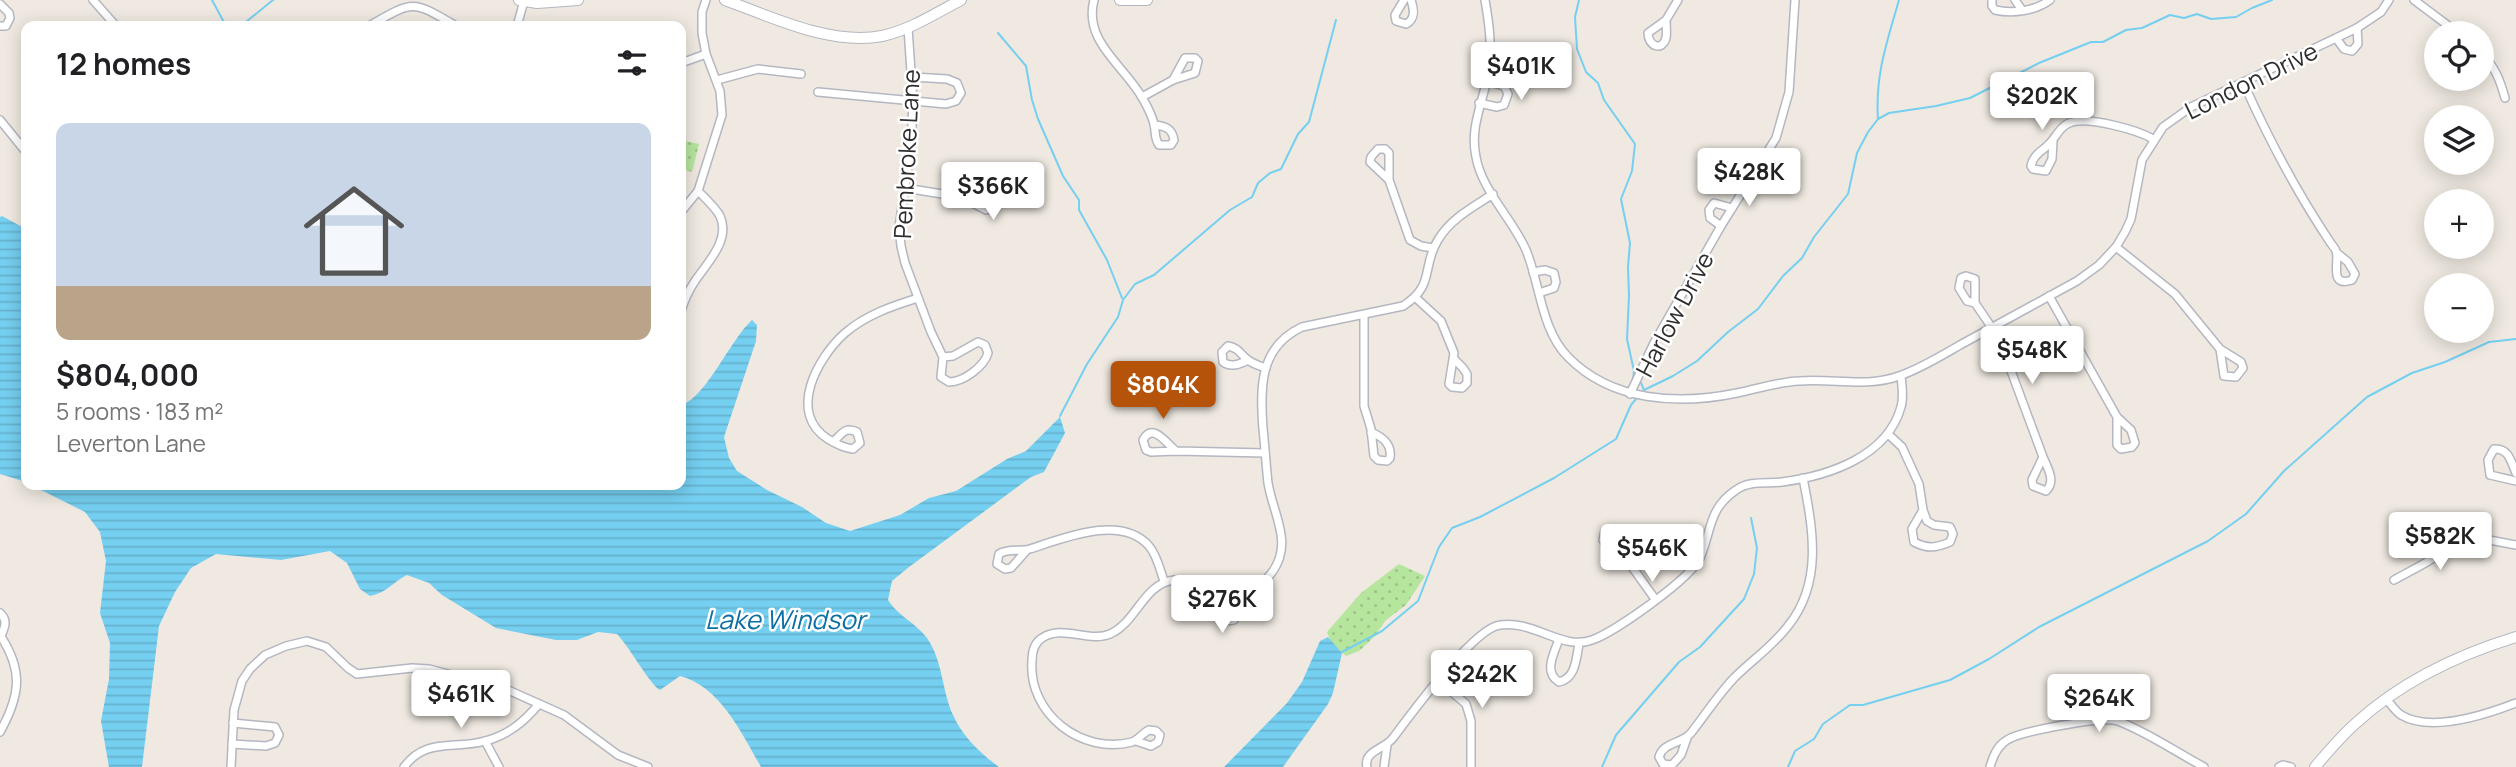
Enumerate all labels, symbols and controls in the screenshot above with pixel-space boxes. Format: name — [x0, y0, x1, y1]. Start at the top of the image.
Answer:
map controls — [2424, 21, 2494, 343]
button: locate — [2424, 21, 2494, 91]
street label: London Drive — [2179, 34, 2323, 126]
pin: $401K — [1472, 42, 1570, 102]
text: 12 homes — [56, 43, 191, 84]
icon: filters — [613, 44, 651, 82]
text: $401K — [1487, 49, 1555, 81]
street label: Pembroke Lane — [885, 68, 927, 240]
pin: $202K — [1993, 72, 2091, 132]
text: $202K — [2006, 79, 2078, 111]
button: layers — [2424, 105, 2494, 175]
pin: $428K — [1700, 148, 1798, 208]
text: $428K — [1713, 155, 1785, 187]
pin: $366K — [944, 162, 1042, 222]
icon: home — [291, 168, 417, 294]
text: $366K — [957, 169, 1029, 201]
button: + — [2424, 189, 2494, 259]
street label: Harlow Drive — [1627, 246, 1721, 382]
button: − — [2424, 273, 2494, 343]
pin: $548K — [1983, 326, 2081, 386]
text: $548K — [1997, 333, 2067, 365]
text: $804,000 — [56, 354, 199, 395]
pin: $804K — [1114, 362, 1212, 421]
text: $804K — [1127, 368, 1199, 400]
text: 5 rooms · 183 m² — [56, 395, 223, 427]
text: Leverton Lane — [56, 427, 206, 459]
pin: $582K — [2391, 512, 2489, 572]
text: $582K — [2405, 519, 2475, 551]
pin: $546K — [1603, 524, 1701, 584]
text: $546K — [1616, 531, 1688, 563]
pin: $276K — [1173, 576, 1271, 635]
text: $276K — [1187, 582, 1257, 614]
water label: Lake Windsor — [705, 601, 869, 637]
pin: $242K — [1433, 650, 1531, 710]
text: $242K — [1447, 657, 1517, 689]
pin: $461K — [412, 670, 510, 730]
pin: $264K — [2050, 674, 2148, 734]
text: $461K — [427, 677, 495, 709]
text: $264K — [2063, 681, 2135, 713]

